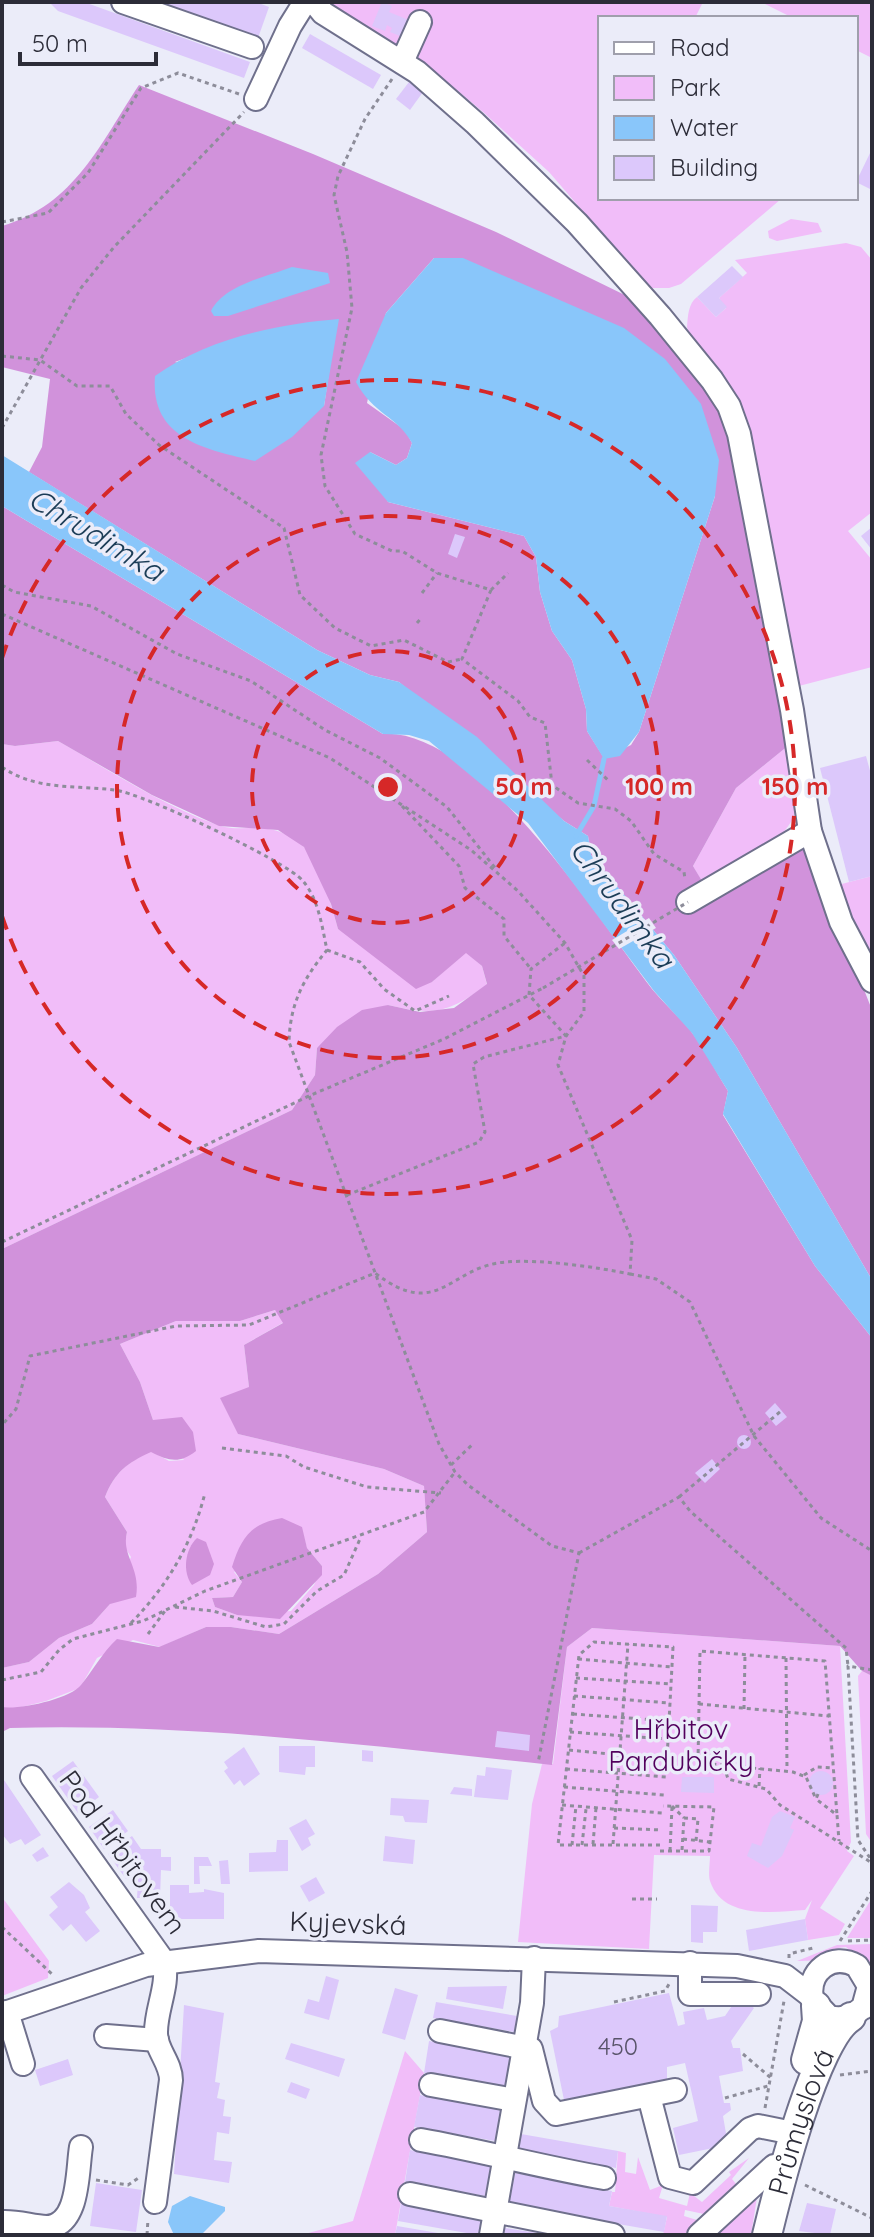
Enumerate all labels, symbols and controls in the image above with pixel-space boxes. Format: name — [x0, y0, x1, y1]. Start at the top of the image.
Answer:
scale bar — [20, 16, 156, 66]
legend — [598, 16, 858, 200]
text: 50 m — [32, 28, 88, 58]
text: Road — [670, 32, 730, 62]
text: Park — [670, 72, 721, 102]
text: Water — [670, 112, 738, 142]
text: Building — [670, 152, 758, 182]
water label: Chrudimka — [22, 479, 173, 590]
text: 50 m — [495, 771, 553, 801]
text: 100 m — [625, 771, 693, 801]
text: 150 m — [762, 771, 828, 801]
centre of rings — [374, 773, 402, 801]
water label: Chrudimka — [562, 832, 685, 977]
park label: Hřbitov Pardubičky — [608, 1711, 754, 1778]
street label: Pod Hřbitovem — [52, 1763, 195, 1940]
street label: Kyjevská — [289, 1903, 407, 1942]
house number: 450 — [598, 2031, 638, 2061]
street label: Průmyslová — [760, 2043, 841, 2199]

